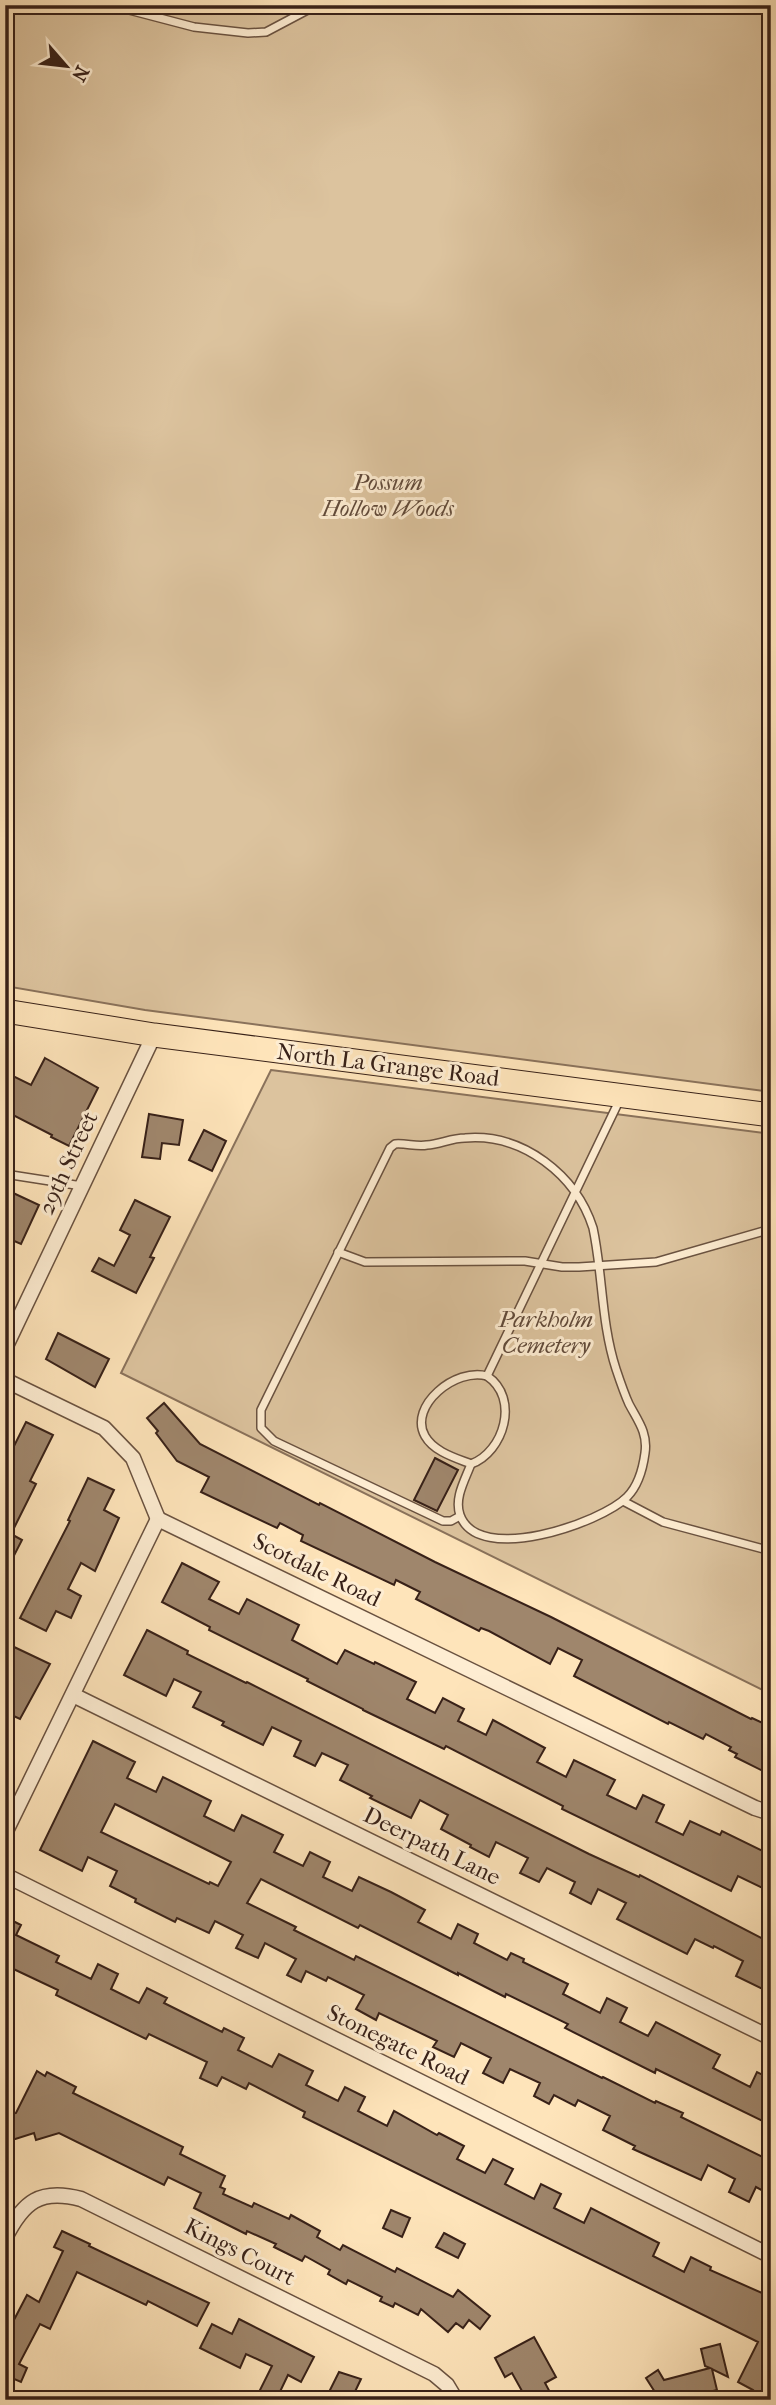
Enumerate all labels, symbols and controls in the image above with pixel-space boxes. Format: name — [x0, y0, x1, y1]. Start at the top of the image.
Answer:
north arrow — [32, 32, 102, 102]
text: N — [67, 62, 93, 86]
park label: Possum Hollow Woods — [321, 469, 455, 522]
street label: North La Grange Road — [275, 1038, 501, 1092]
street label: 29th Street — [32, 1107, 104, 1219]
park label: Parkholm Cemetery — [498, 1306, 593, 1359]
street label: Scotdale Road — [249, 1527, 386, 1613]
street label: Deerpath Lane — [359, 1801, 505, 1891]
street label: Stonegate Road — [322, 1999, 474, 2091]
street label: Kings Court — [180, 2213, 300, 2291]

